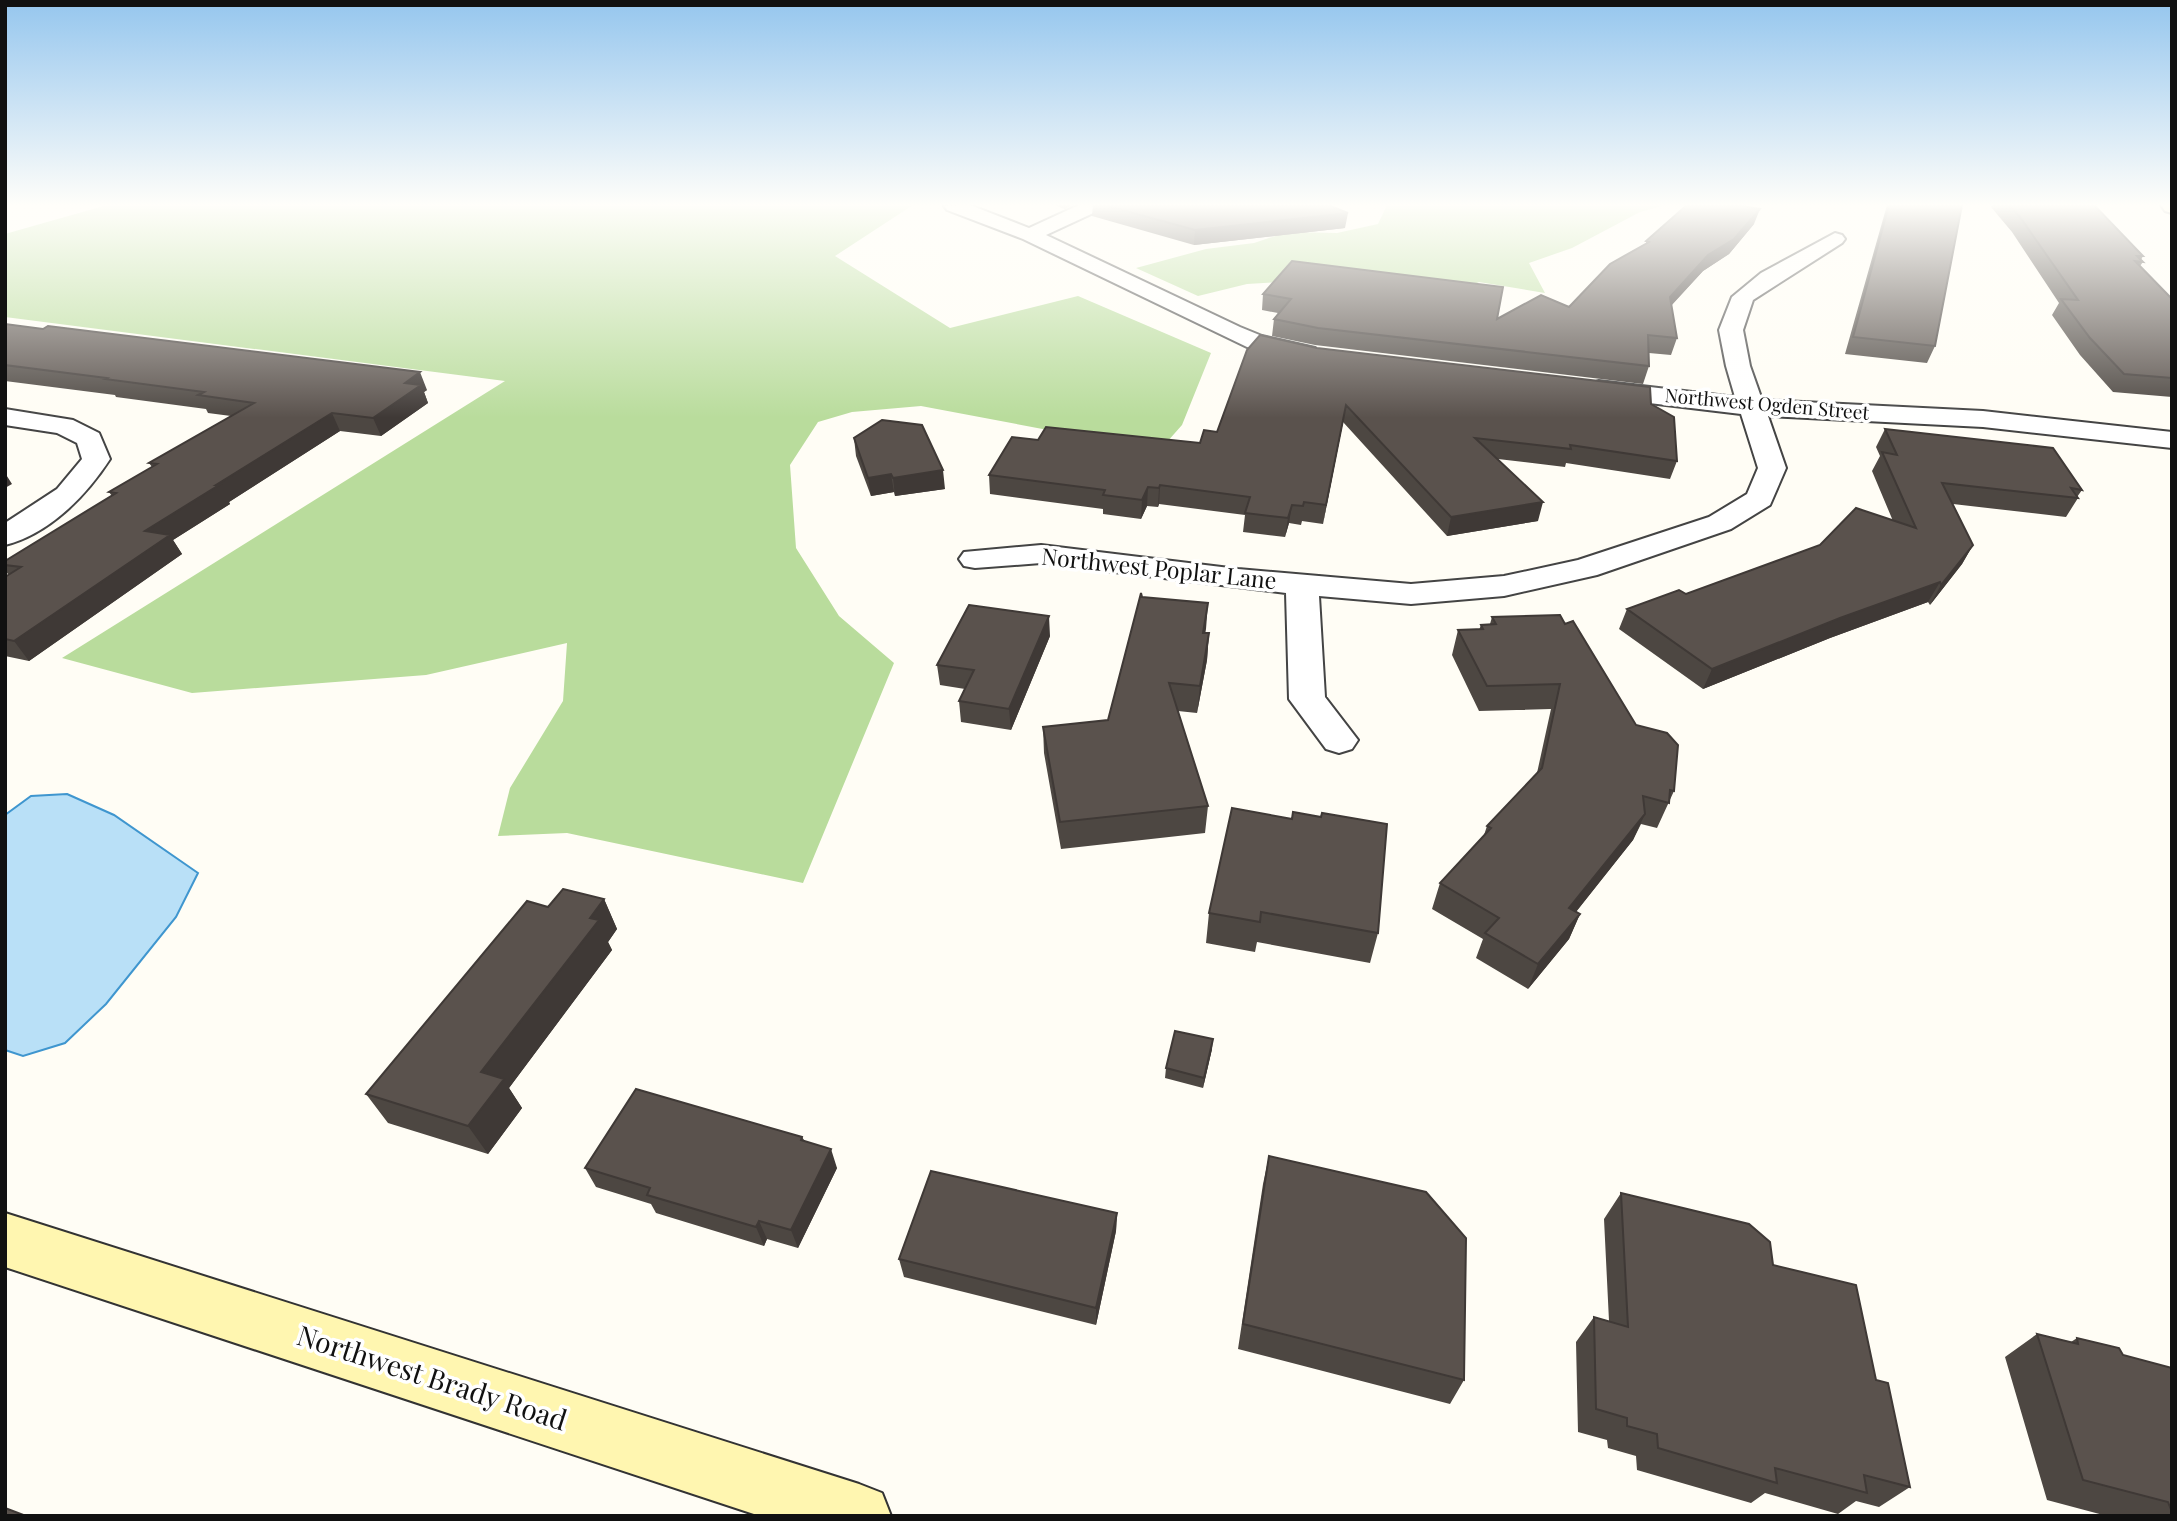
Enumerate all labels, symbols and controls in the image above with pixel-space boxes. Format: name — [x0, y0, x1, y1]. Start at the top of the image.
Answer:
street label: Northwest Ogden Street — [1664, 381, 1871, 425]
street label: Northwest Poplar Lane — [1040, 540, 1278, 595]
street label: Northwest Brady Road — [293, 1315, 572, 1438]

